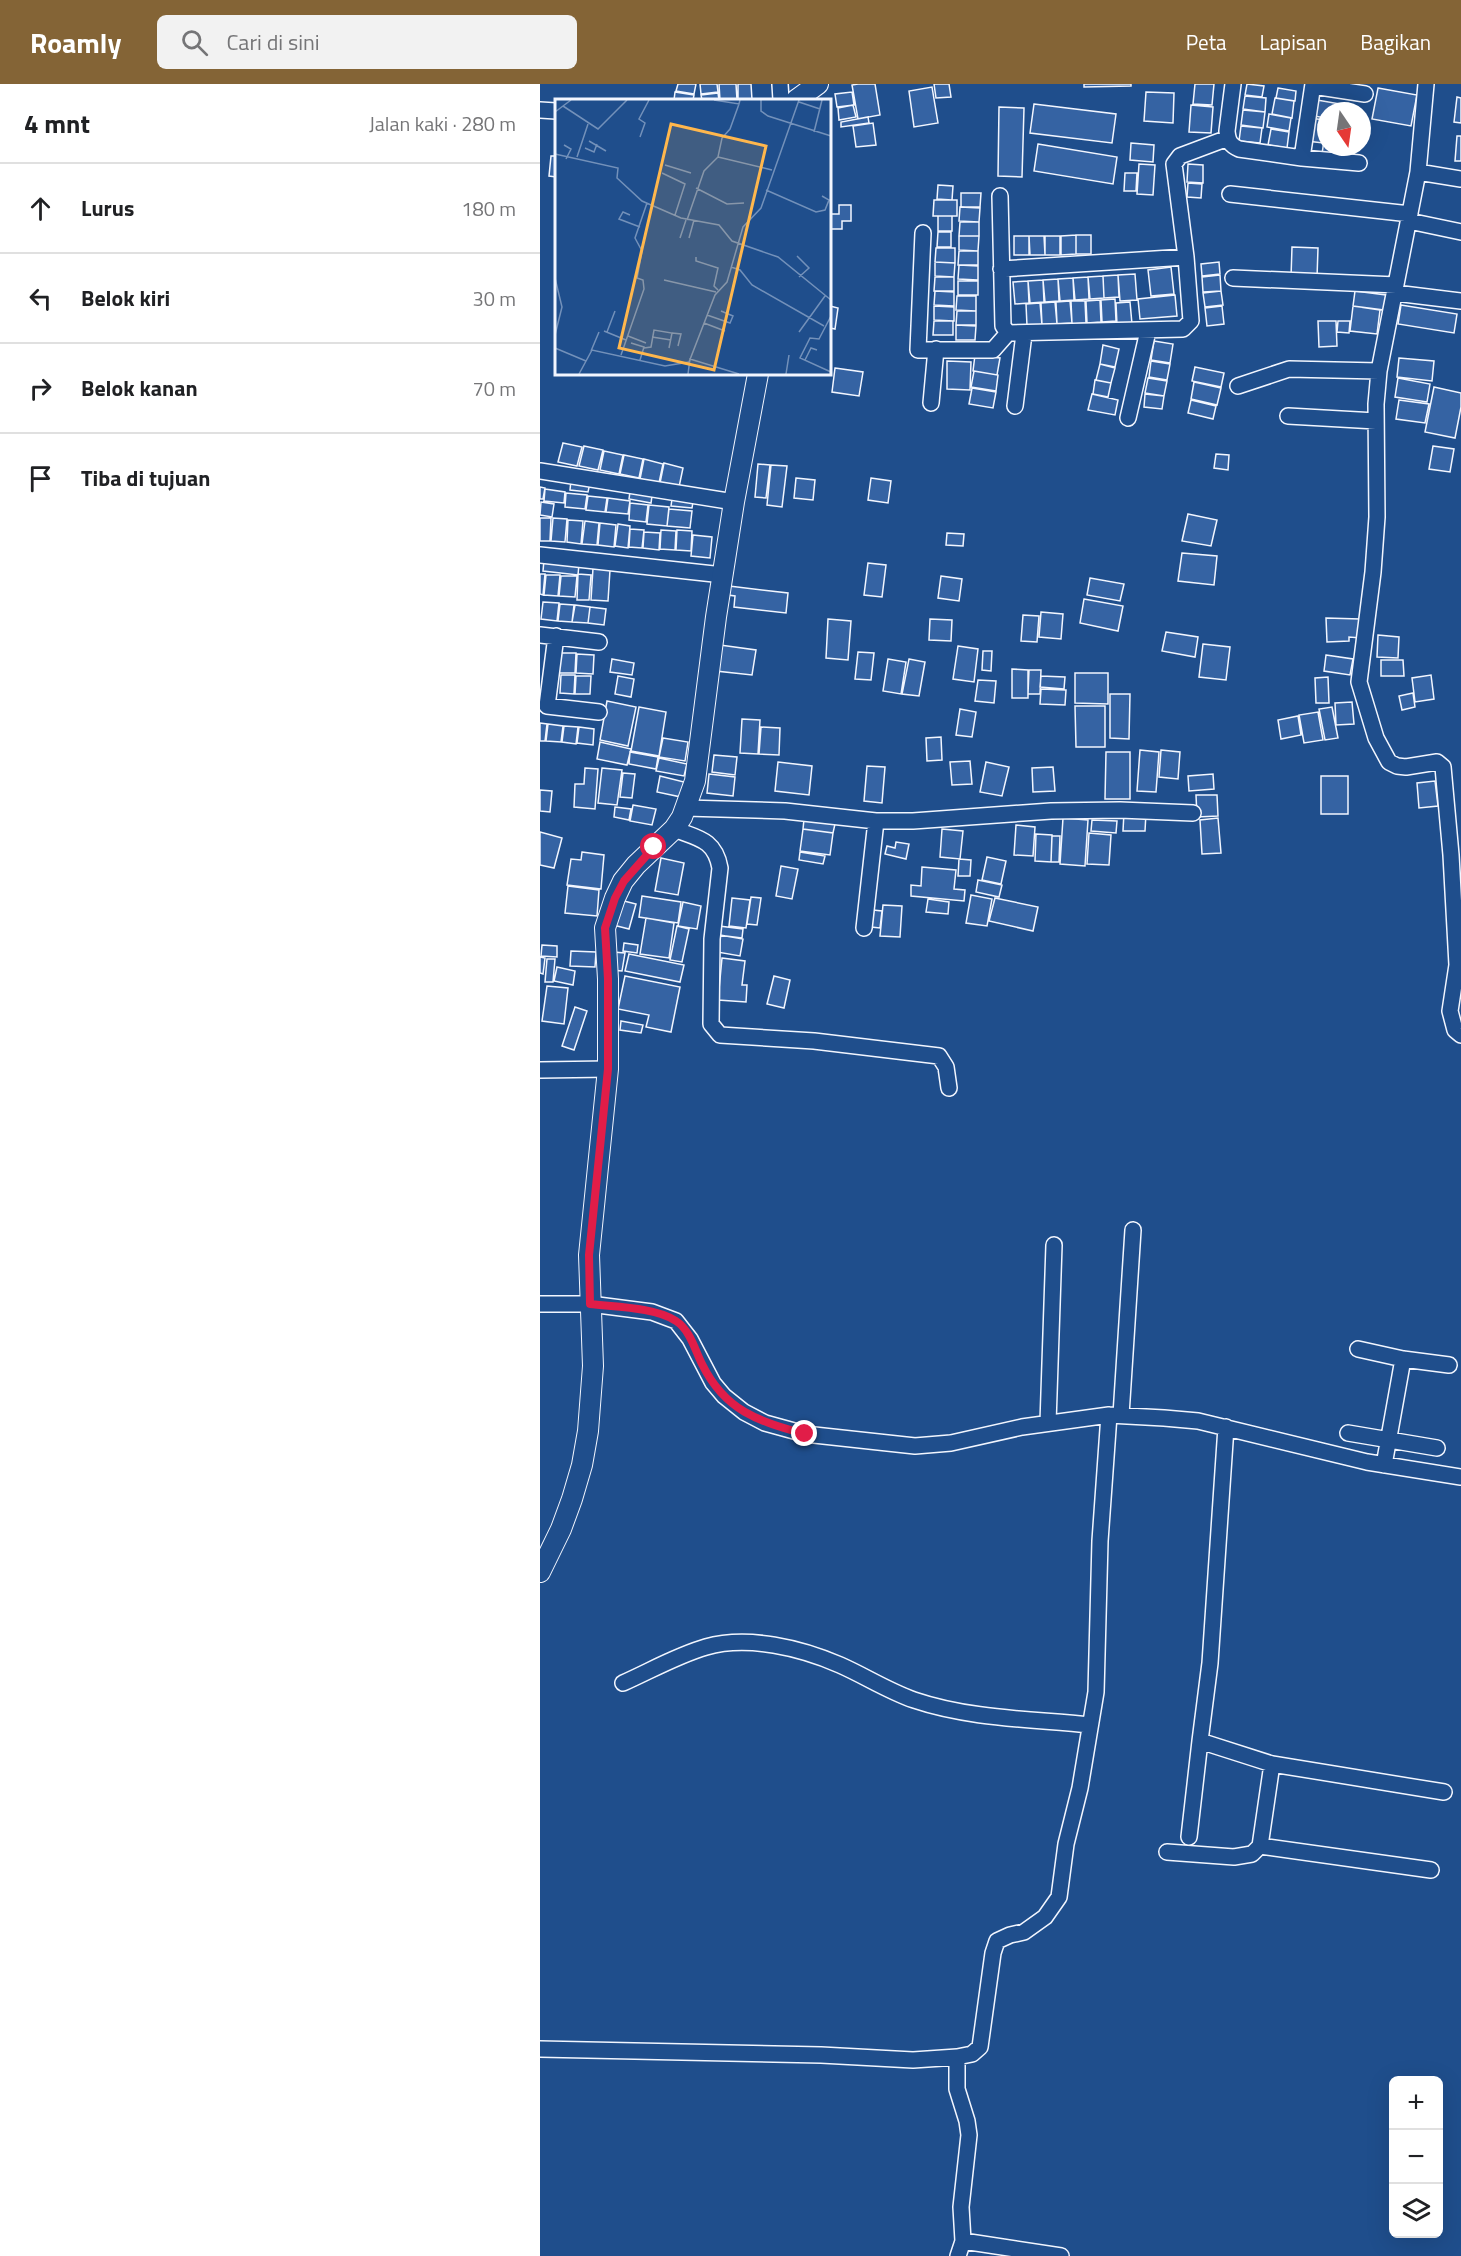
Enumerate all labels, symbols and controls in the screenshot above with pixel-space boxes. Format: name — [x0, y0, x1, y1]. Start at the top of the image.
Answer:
search box — [157, 15, 577, 69]
text: Roamly — [30, 21, 121, 64]
text: Cari di sini — [226, 25, 320, 59]
icon: search — [178, 26, 211, 59]
text: Peta — [1186, 26, 1227, 58]
text: Lapisan — [1260, 26, 1327, 58]
text: Bagikan — [1360, 26, 1431, 58]
inset map — [555, 99, 831, 375]
north arrow — [1317, 102, 1371, 156]
text: 4 mnt — [24, 104, 90, 143]
text: Jalan kaki · 280 m — [369, 108, 516, 139]
text: Lurus — [81, 191, 134, 225]
icon: ahead — [24, 192, 57, 225]
text: 180 m — [461, 193, 516, 224]
text: Belok kiri — [81, 281, 170, 315]
icon: left — [24, 282, 57, 315]
text: 30 m — [472, 283, 516, 314]
text: Belok kanan — [81, 371, 198, 405]
icon: right — [24, 372, 57, 405]
text: 70 m — [472, 373, 516, 404]
text: Tiba di tujuan — [81, 461, 210, 495]
icon: arrive — [24, 462, 57, 495]
route start — [640, 833, 666, 859]
route end — [791, 1420, 817, 1446]
map controls — [1389, 2076, 1443, 2238]
button: + — [1389, 2076, 1443, 2130]
button: − — [1389, 2130, 1443, 2184]
button: layers — [1389, 2184, 1443, 2238]

